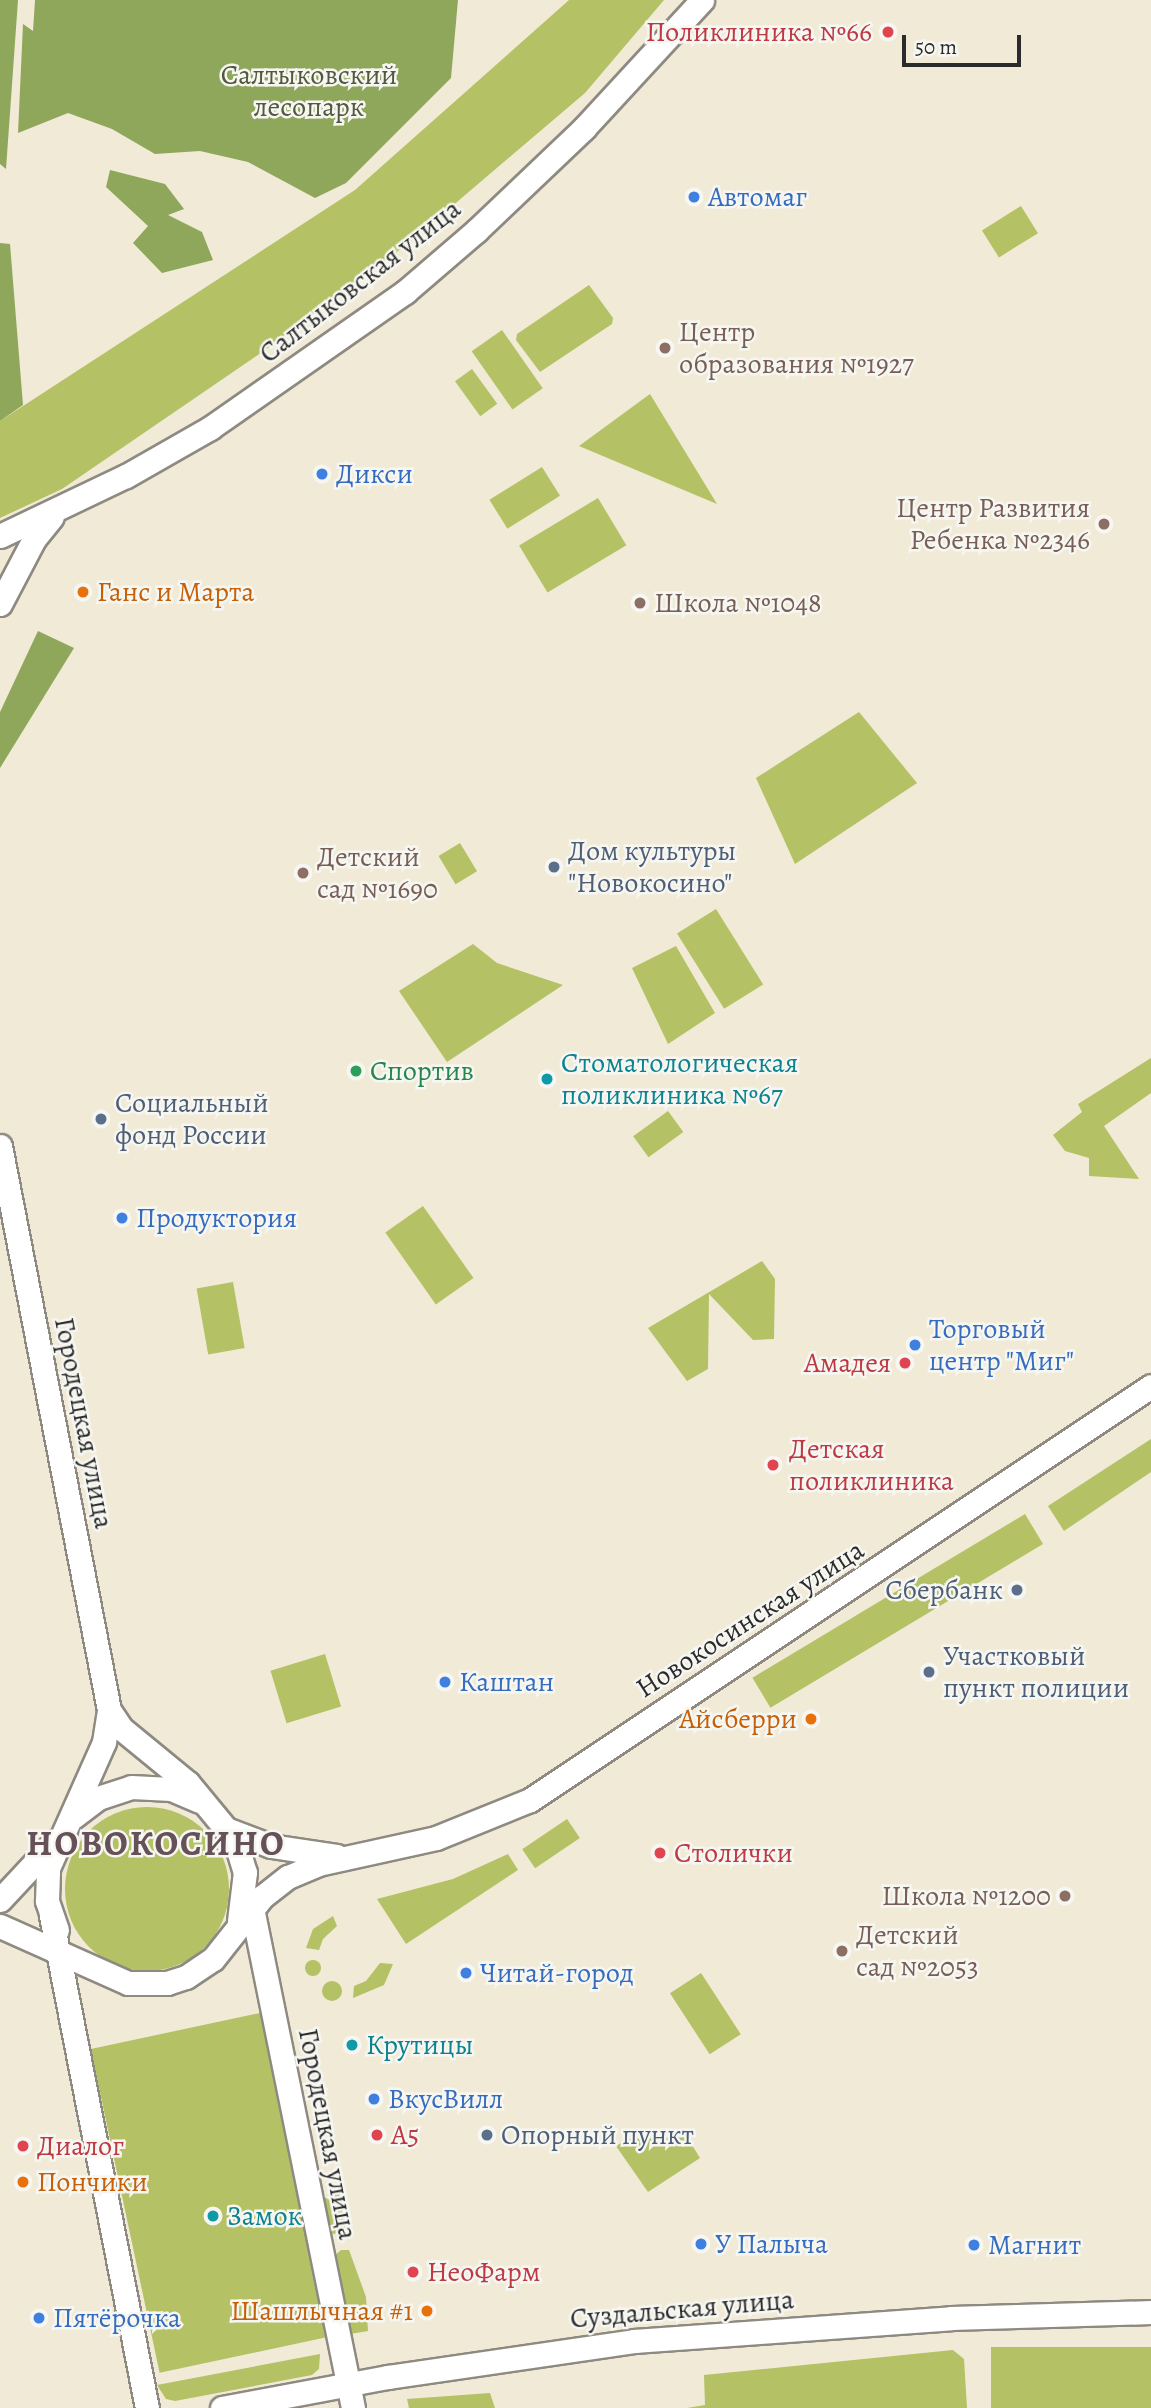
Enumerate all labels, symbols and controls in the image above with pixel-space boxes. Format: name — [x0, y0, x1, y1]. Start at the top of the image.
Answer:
place label: Поликлиника №66 — [646, 15, 872, 49]
scale bar — [906, 21, 1025, 65]
marker: Поликлиника №66 — [878, 22, 898, 42]
text: 50 m — [915, 33, 957, 61]
park label: Салтыковский лесопарк — [221, 58, 397, 124]
place label: Автомаг — [708, 180, 807, 214]
marker: Автомаг — [686, 189, 702, 205]
street label: Салтыковская улица — [253, 192, 467, 370]
place label: Центр образования №1927 — [679, 315, 914, 381]
marker: Центр образования №1927 — [657, 340, 673, 356]
place label: Дикси — [336, 457, 413, 491]
marker: Дикси — [314, 466, 330, 482]
place label: Центр Развития Ребенка №2346 — [896, 491, 1090, 557]
marker: Центр Развития Ребенка №2346 — [1096, 516, 1112, 532]
place label: Ганс и Марта — [97, 575, 254, 609]
marker: Ганс и Марта — [75, 584, 91, 600]
place label: Школа №1048 — [654, 586, 821, 620]
marker: Школа №1048 — [632, 595, 648, 611]
place label: Дом культуры "Новокосино" — [568, 834, 736, 900]
place label: Детский сад №1690 — [317, 840, 438, 906]
marker: Дом культуры "Новокосино" — [546, 859, 562, 875]
marker: Детский сад №1690 — [295, 865, 311, 881]
place label: Стоматологическая поликлиника №67 — [561, 1046, 798, 1112]
place label: Спортив — [370, 1054, 474, 1088]
marker: Спортив — [348, 1063, 364, 1079]
marker: Стоматологическая поликлиника №67 — [539, 1071, 555, 1087]
place label: Социальный фонд России — [115, 1086, 269, 1152]
marker: Социальный фонд России — [93, 1111, 109, 1127]
place label: Продуктория — [136, 1201, 297, 1235]
marker: Продуктория — [114, 1210, 130, 1226]
place label: Торговый центр "Миг" — [929, 1312, 1075, 1378]
street label: Городецкая улица — [47, 1315, 121, 1531]
marker: Торговый центр "Миг" — [907, 1337, 923, 1353]
place label: Амадея — [804, 1346, 891, 1380]
marker: Амадея — [897, 1355, 913, 1371]
place label: Детская поликлиника — [789, 1432, 954, 1498]
marker: Детская поликлиника — [763, 1455, 783, 1475]
street label: Новокосинская улица — [630, 1533, 870, 1705]
place label: Сбербанк — [885, 1573, 1003, 1607]
marker: Сбербанк — [1009, 1582, 1025, 1598]
place label: Участковый пункт полиции — [943, 1639, 1129, 1705]
marker: Участковый пункт полиции — [921, 1664, 937, 1680]
place label: Каштан — [459, 1665, 554, 1699]
marker: Каштан — [437, 1674, 453, 1690]
place label: Айсберри — [679, 1702, 797, 1736]
marker: Айсберри — [803, 1711, 819, 1727]
district label: НОВОКОСИНО — [28, 1822, 284, 1864]
place label: Столички — [674, 1836, 793, 1870]
marker: Столички — [652, 1845, 668, 1861]
place label: Школа №1200 — [882, 1879, 1051, 1913]
marker: Школа №1200 — [1057, 1888, 1073, 1904]
place label: Детский сад №2053 — [856, 1918, 979, 1984]
marker: Детский сад №2053 — [834, 1943, 850, 1959]
place label: Читай-город — [480, 1956, 634, 1990]
marker: Читай-город — [458, 1965, 474, 1981]
street label: Городецкая улица — [291, 2026, 365, 2242]
place label: Крутицы — [366, 2028, 473, 2062]
marker: Крутицы — [344, 2037, 360, 2053]
place label: ВкусВилл — [388, 2082, 503, 2116]
marker: ВкусВилл — [366, 2091, 382, 2107]
place label: А5 — [391, 2118, 419, 2152]
place label: Опорный пункт — [501, 2118, 694, 2152]
marker: А5 — [369, 2127, 385, 2143]
marker: Опорный пункт — [479, 2127, 495, 2143]
place label: Диалог — [37, 2129, 124, 2163]
marker: Диалог — [15, 2138, 31, 2154]
place label: Пончики — [37, 2165, 148, 2199]
marker: Пончики — [15, 2174, 31, 2190]
place label: Замок — [227, 2199, 302, 2233]
marker: Замок — [205, 2208, 221, 2224]
place label: У Палыча — [715, 2227, 828, 2261]
place label: Магнит — [988, 2228, 1081, 2262]
marker: У Палыча — [693, 2236, 709, 2252]
marker: Магнит — [966, 2237, 982, 2253]
place label: НеоФарм — [427, 2255, 541, 2289]
marker: НеоФарм — [405, 2264, 421, 2280]
street label: Суздальская улица — [569, 2282, 795, 2336]
place label: Шашлычная #1 — [230, 2294, 413, 2328]
place label: Пятёрочка — [53, 2301, 181, 2335]
marker: Шашлычная #1 — [419, 2303, 435, 2319]
marker: Пятёрочка — [31, 2310, 47, 2326]

